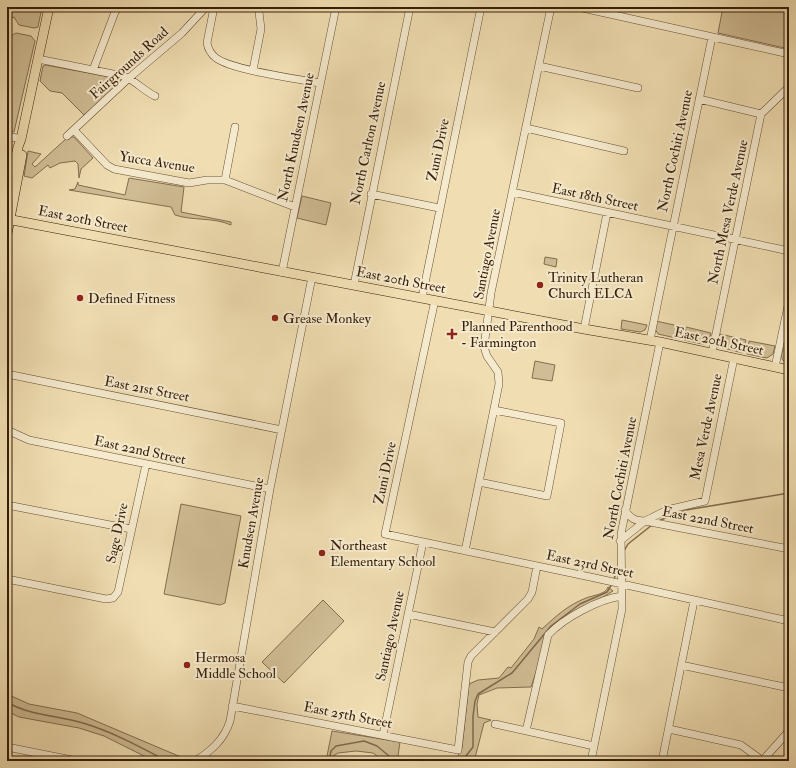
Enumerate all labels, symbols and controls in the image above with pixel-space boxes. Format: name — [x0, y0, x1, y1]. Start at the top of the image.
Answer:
street label: Fairgrounds Road — [86, 23, 172, 103]
street label: North Knudsen Avenue — [274, 71, 318, 203]
street label: North Carlton Avenue — [347, 80, 389, 206]
street label: North Cochiti Avenue — [654, 88, 696, 214]
street label: Zuni Drive — [423, 117, 453, 183]
street label: North Mesa Verde Avenue — [704, 138, 752, 286]
street label: Yucca Avenue — [118, 148, 196, 176]
street label: East 18th Street — [550, 180, 640, 215]
street label: East 20th Street — [37, 202, 130, 236]
street label: Santiago Avenue — [470, 207, 504, 301]
street label: East 20th Street — [355, 263, 448, 297]
place label: Trinity Lutheran Church ELCA — [548, 269, 644, 302]
marker: Trinity Lutheran Church ELCA — [535, 280, 545, 290]
place label: Defined Fitness — [88, 290, 176, 307]
marker: Defined Fitness — [75, 293, 85, 303]
place label: Grease Monkey — [283, 310, 372, 328]
marker: Grease Monkey — [270, 313, 280, 323]
place label: Planned Parenthood - Farmington — [461, 318, 573, 351]
street label: East 20th Street — [673, 323, 766, 359]
marker: Planned Parenthood - Farmington — [446, 328, 458, 340]
street label: East 21st Street — [103, 372, 191, 406]
street label: Mesa Verde Avenue — [686, 372, 726, 482]
street label: North Cochiti Avenue — [600, 415, 640, 541]
street label: East 22nd Street — [93, 432, 188, 468]
street label: Zuni Drive — [370, 440, 400, 506]
street label: Knudsen Avenue — [235, 476, 267, 570]
street label: Sage Drive — [102, 501, 132, 565]
street label: East 22nd Street — [661, 503, 756, 537]
place label: Northeast Elementary School — [330, 537, 436, 571]
street label: East 23rd Street — [545, 546, 636, 582]
marker: Northeast Elementary School — [317, 548, 327, 558]
street label: Santiago Avenue — [372, 589, 408, 683]
place label: Hermosa Middle School — [195, 649, 276, 682]
marker: Hermosa Middle School — [182, 660, 192, 670]
street label: East 25th Street — [302, 698, 394, 732]

